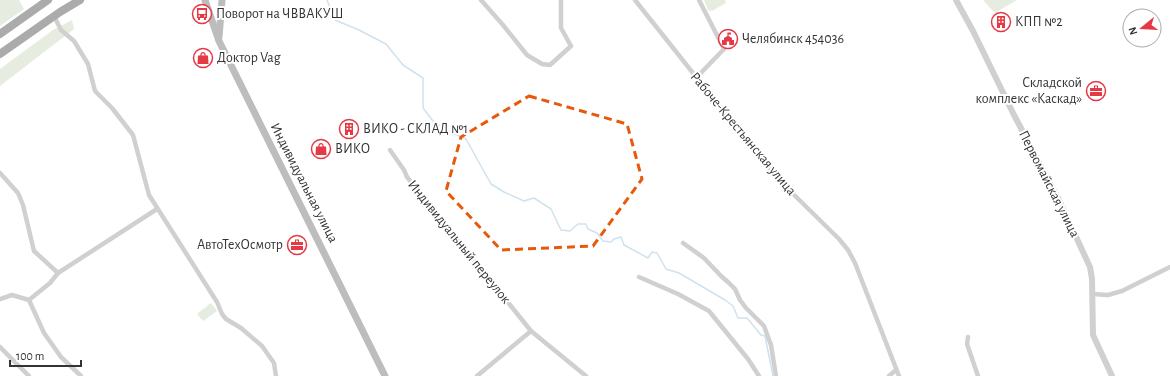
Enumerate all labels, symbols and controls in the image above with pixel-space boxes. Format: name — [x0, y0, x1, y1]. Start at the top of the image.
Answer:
bus stop icon: Поворот на ЧВВАКУШ — [191, 3, 213, 25]
place label: Поворот на ЧВВАКУШ — [216, 7, 344, 21]
north arrow — [1122, 8, 1162, 48]
building icon: КПП №2 — [990, 11, 1012, 33]
place label: КПП №2 — [1015, 15, 1063, 29]
text: N — [1127, 26, 1139, 36]
public building icon: Челябинск 454036 — [717, 28, 739, 50]
place label: Челябинск 454036 — [742, 32, 844, 46]
shop icon: Доктор Vag — [192, 47, 214, 69]
place label: Доктор Vag — [217, 51, 281, 65]
street label: Рабоче-Крестьянская улица — [688, 70, 799, 199]
place label: Складской комплекс «Каскад» — [976, 76, 1082, 106]
office icon: Складской комплекс «Каскад» — [1085, 80, 1107, 102]
building icon: ВИКО - СКЛАД №1 — [338, 118, 360, 140]
street label: Индивидуальная улица — [268, 121, 341, 246]
place label: ВИКО - СКЛАД №1 — [363, 122, 468, 136]
street label: Первомайская улица — [1016, 128, 1082, 240]
shop icon: ВИКО — [310, 138, 332, 160]
place label: ВИКО — [335, 142, 370, 156]
street label: Индивидуальный переулок — [405, 178, 513, 307]
office icon: АвтоТехОсмотр — [286, 234, 308, 256]
place label: АвтоТехОсмотр — [197, 238, 283, 252]
scale bar — [10, 342, 81, 368]
text: 100 m — [16, 350, 44, 362]

